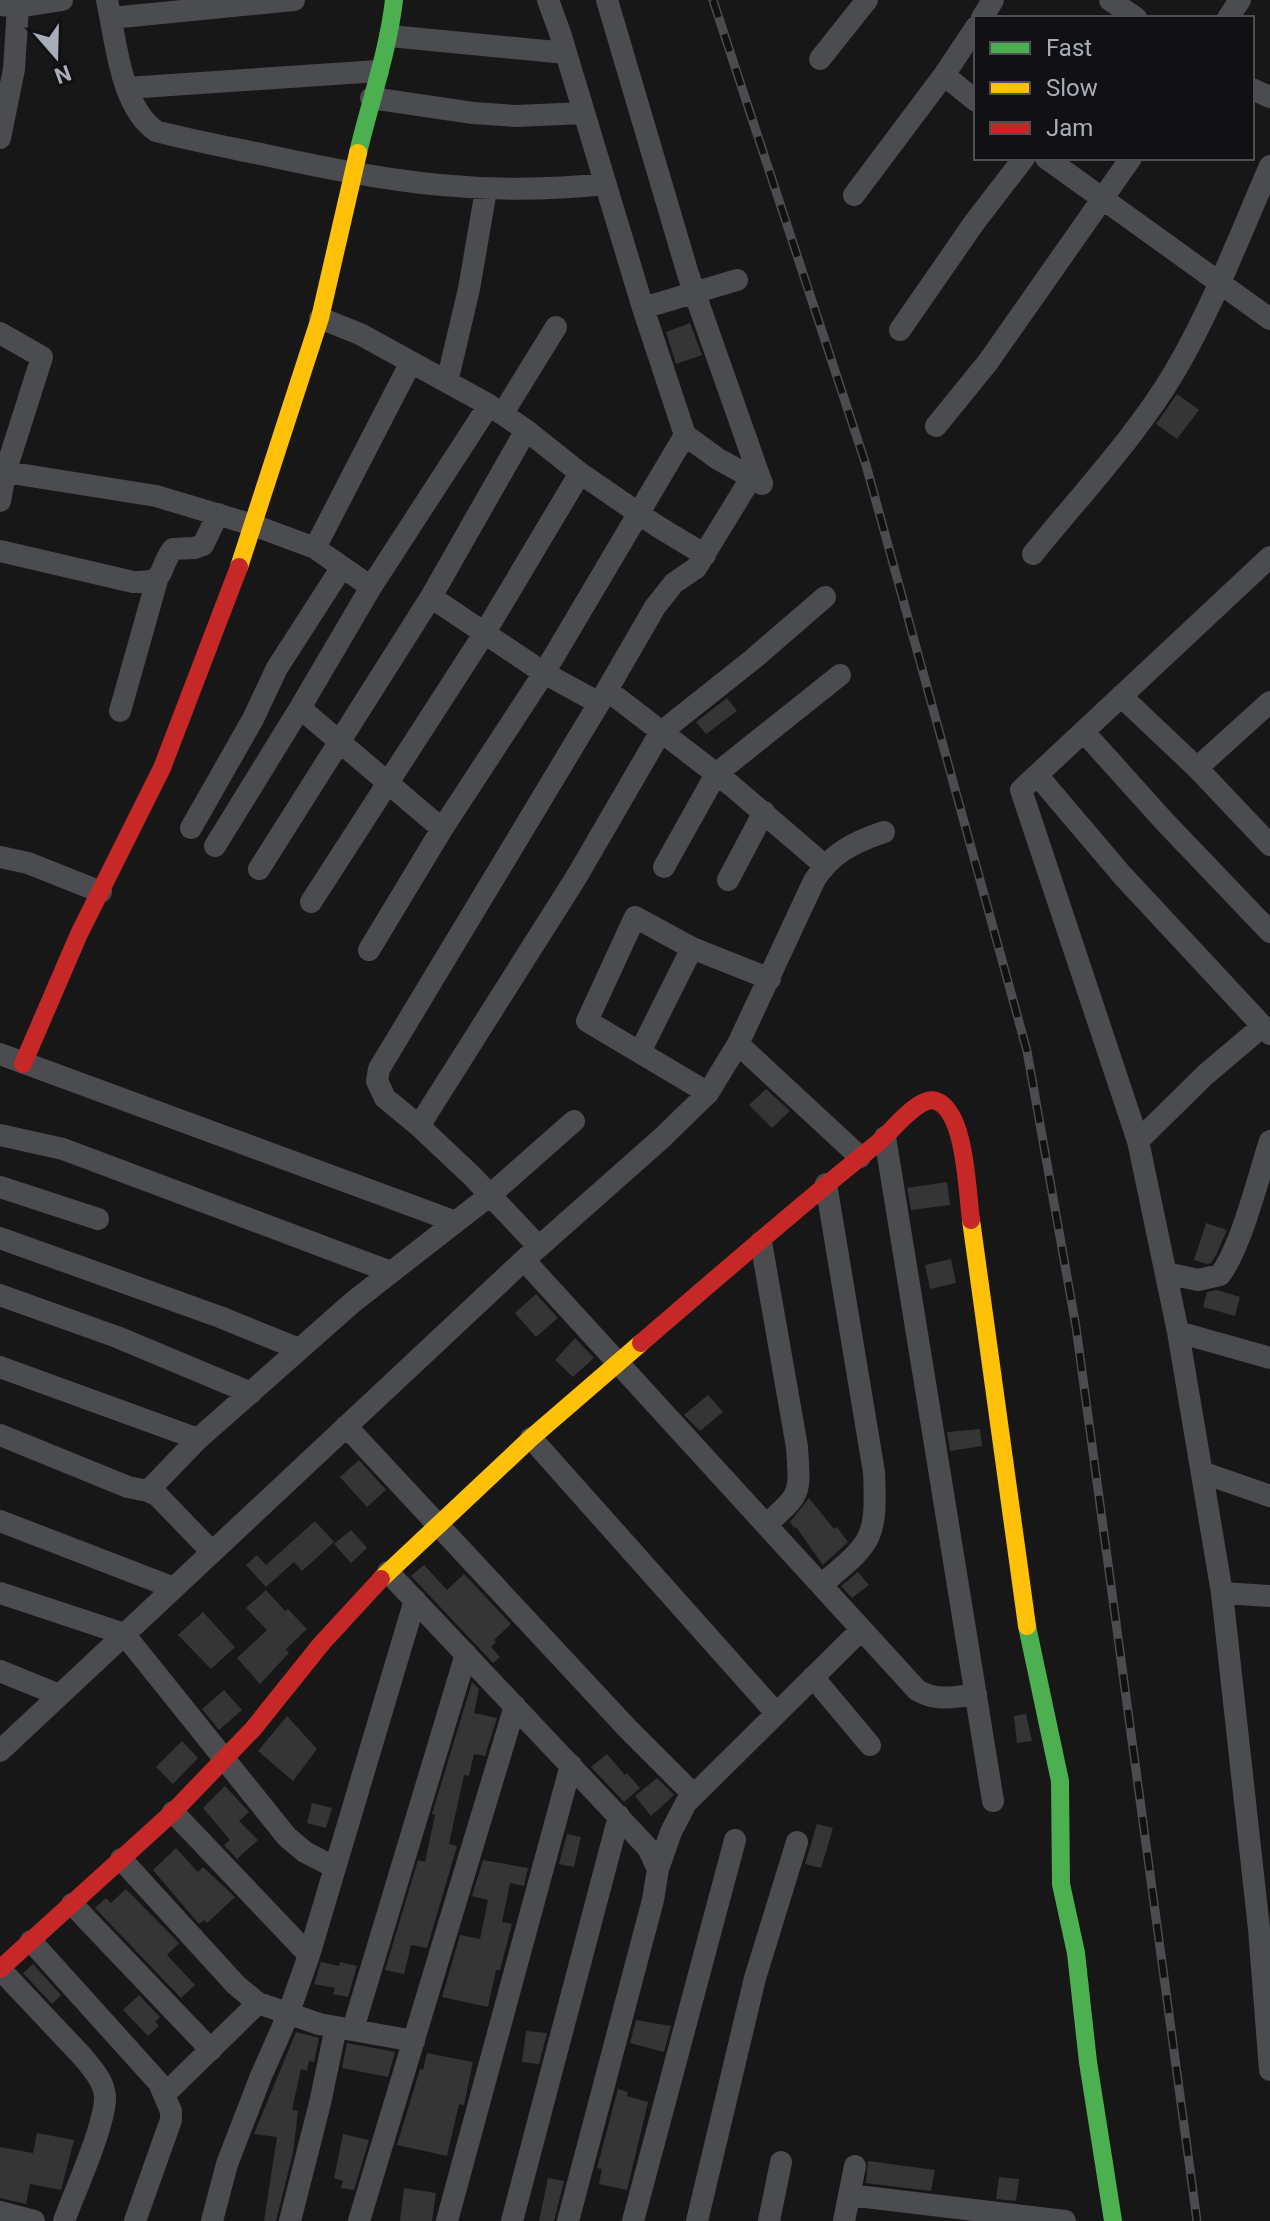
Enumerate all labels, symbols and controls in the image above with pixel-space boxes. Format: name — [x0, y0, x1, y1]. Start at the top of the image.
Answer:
north arrow — [16, 16, 96, 96]
legend — [974, 16, 1254, 160]
text: Fast — [1046, 34, 1092, 62]
text: N — [51, 60, 74, 89]
text: Slow — [1046, 74, 1098, 102]
text: Jam — [1046, 114, 1093, 142]

